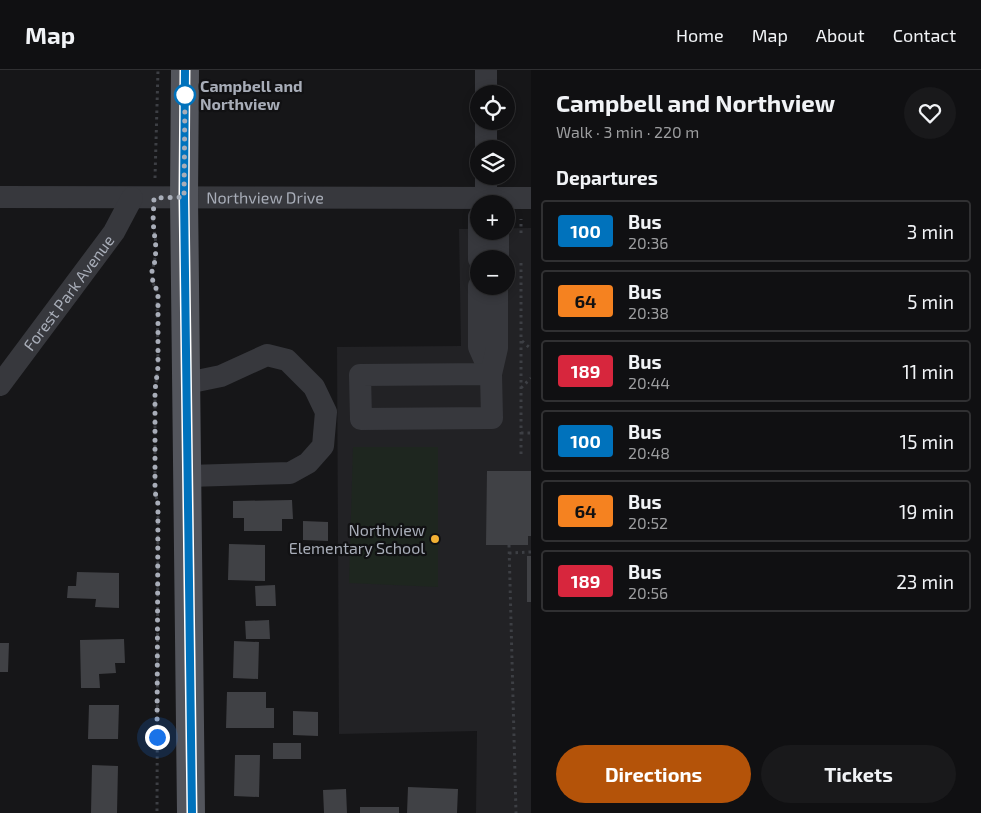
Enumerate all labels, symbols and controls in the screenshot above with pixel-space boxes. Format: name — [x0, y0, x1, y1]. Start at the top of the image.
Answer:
text: Map — [25, 20, 75, 49]
text: Home — [676, 24, 724, 46]
text: Map — [752, 24, 788, 46]
text: About — [816, 24, 865, 46]
text: Contact — [893, 24, 956, 46]
place label: Campbell and Northview — [200, 76, 303, 113]
marker: Campbell and Northview — [174, 84, 196, 106]
map controls — [470, 85, 515, 295]
button: locate — [470, 85, 515, 130]
button: heart — [904, 87, 956, 139]
text: Campbell and Northview — [556, 88, 835, 117]
text: Walk · 3 min · 220 m — [556, 122, 699, 141]
button: layers — [470, 140, 515, 185]
text: Departures — [556, 166, 658, 189]
street label: Northview Drive — [206, 187, 324, 207]
button: + — [470, 195, 515, 240]
text: Bus — [628, 210, 662, 233]
text: 100 — [570, 220, 601, 242]
text: 3 min — [907, 220, 954, 243]
street label: Forest Park Avenue — [19, 231, 118, 354]
text: 20:36 — [628, 233, 668, 252]
button: − — [470, 250, 515, 295]
text: Bus — [628, 280, 662, 303]
text: 64 — [574, 290, 597, 312]
text: 5 min — [907, 290, 954, 313]
text: 20:38 — [628, 303, 669, 322]
text: Bus — [628, 350, 662, 373]
text: 189 — [571, 360, 600, 382]
text: 11 min — [902, 360, 954, 383]
text: 20:44 — [628, 373, 670, 392]
text: Bus — [628, 420, 662, 443]
text: 100 — [570, 430, 601, 452]
text: 15 min — [900, 430, 954, 453]
text: 20:48 — [628, 443, 670, 462]
text: Bus — [628, 490, 662, 513]
text: 64 — [574, 500, 597, 522]
text: 19 min — [899, 500, 954, 523]
text: 20:52 — [628, 513, 668, 532]
place label: Northview Elementary School — [289, 520, 425, 557]
marker: Northview Elementary School — [429, 533, 441, 545]
text: Bus — [628, 560, 662, 583]
text: 189 — [571, 570, 600, 592]
text: 23 min — [896, 570, 954, 593]
text: 20:56 — [628, 583, 668, 602]
your location — [145, 725, 170, 750]
button: Directions — [556, 745, 751, 803]
button: Tickets — [761, 745, 956, 803]

